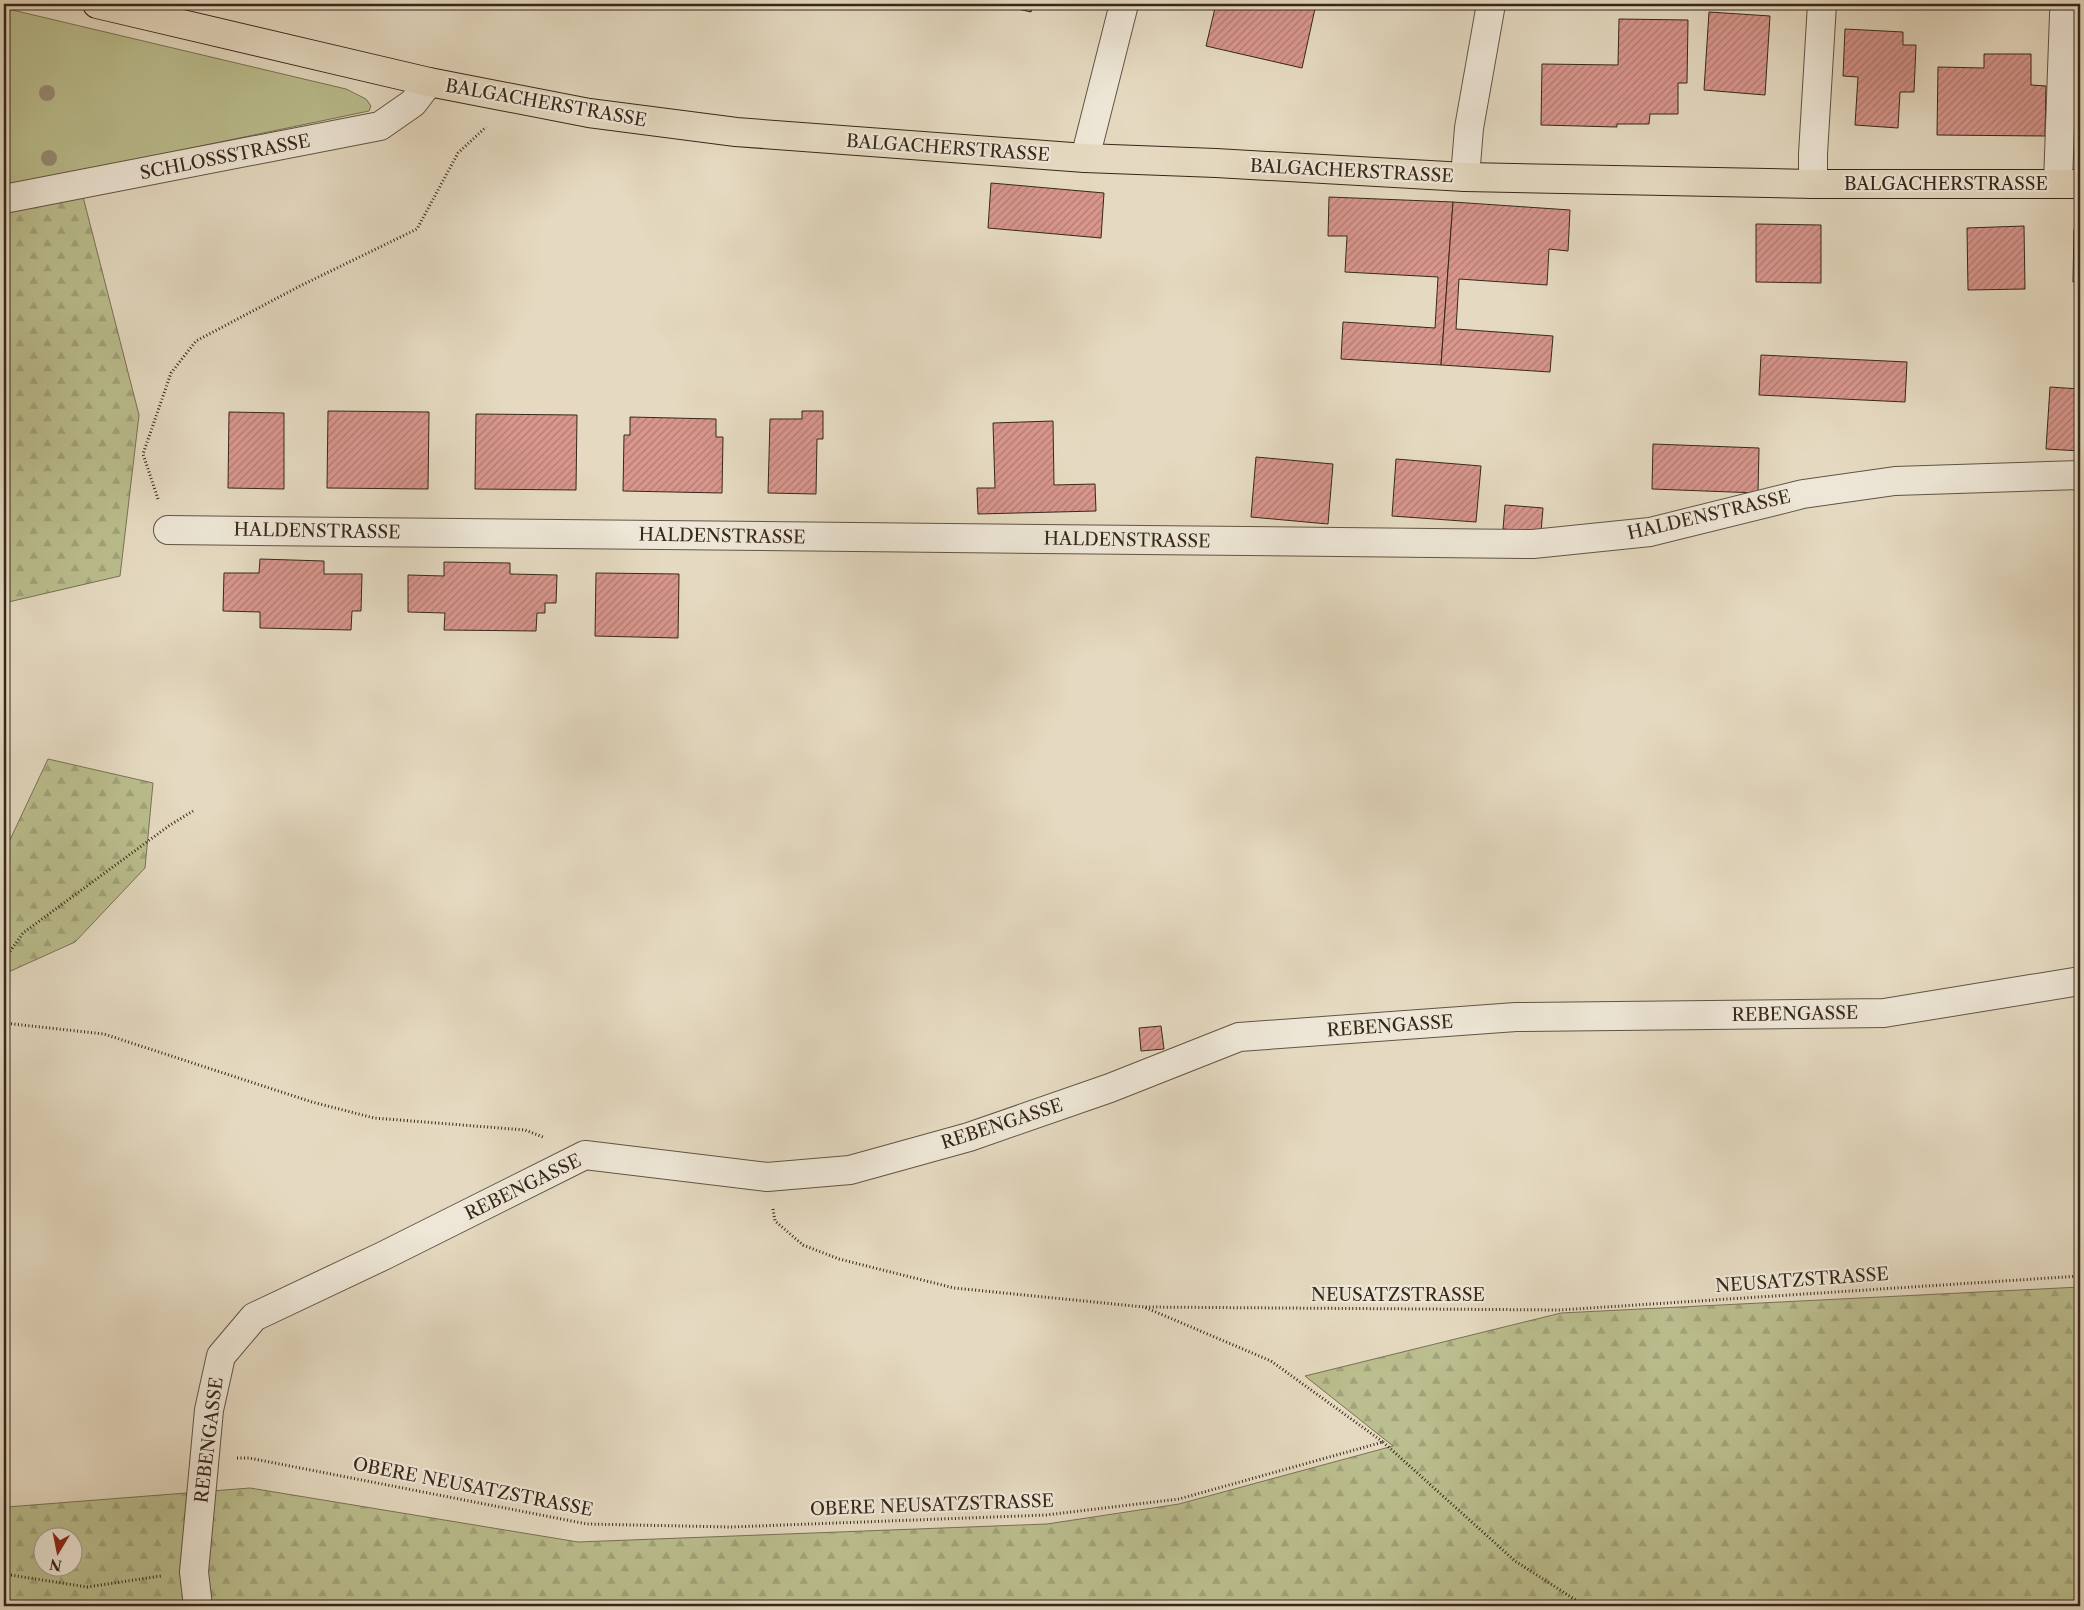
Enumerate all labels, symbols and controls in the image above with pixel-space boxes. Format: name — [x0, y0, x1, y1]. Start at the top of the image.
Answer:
street label: BALGACHERSTRASSE — [444, 74, 648, 132]
street label: SCHLOSSSTRASSE — [138, 130, 312, 184]
street label: BALGACHERSTRASSE — [846, 130, 1050, 166]
street label: BALGACHERSTRASSE — [1250, 155, 1454, 187]
street label: BALGACHERSTRASSE — [1844, 173, 2048, 195]
street label: HALDENSTRASSE — [1625, 486, 1793, 544]
street label: HALDENSTRASSE — [233, 519, 401, 543]
street label: HALDENSTRASSE — [638, 524, 806, 548]
street label: HALDENSTRASSE — [1043, 528, 1211, 552]
street label: REBENGASSE — [1731, 1002, 1859, 1026]
street label: REBENGASSE — [1326, 1011, 1454, 1041]
street label: REBENGASSE — [938, 1094, 1066, 1154]
street label: REBENGASSE — [461, 1149, 585, 1225]
street label: NEUSATZSTRASSE — [1714, 1263, 1890, 1297]
street label: NEUSATZSTRASSE — [1311, 1284, 1485, 1306]
street label: REBENGASSE — [190, 1376, 228, 1504]
street label: OBERE NEUSATZSTRASSE — [351, 1453, 595, 1521]
street label: OBERE NEUSATZSTRASSE — [810, 1490, 1054, 1520]
north arrow — [32, 1528, 82, 1578]
text: N — [48, 1555, 63, 1575]

